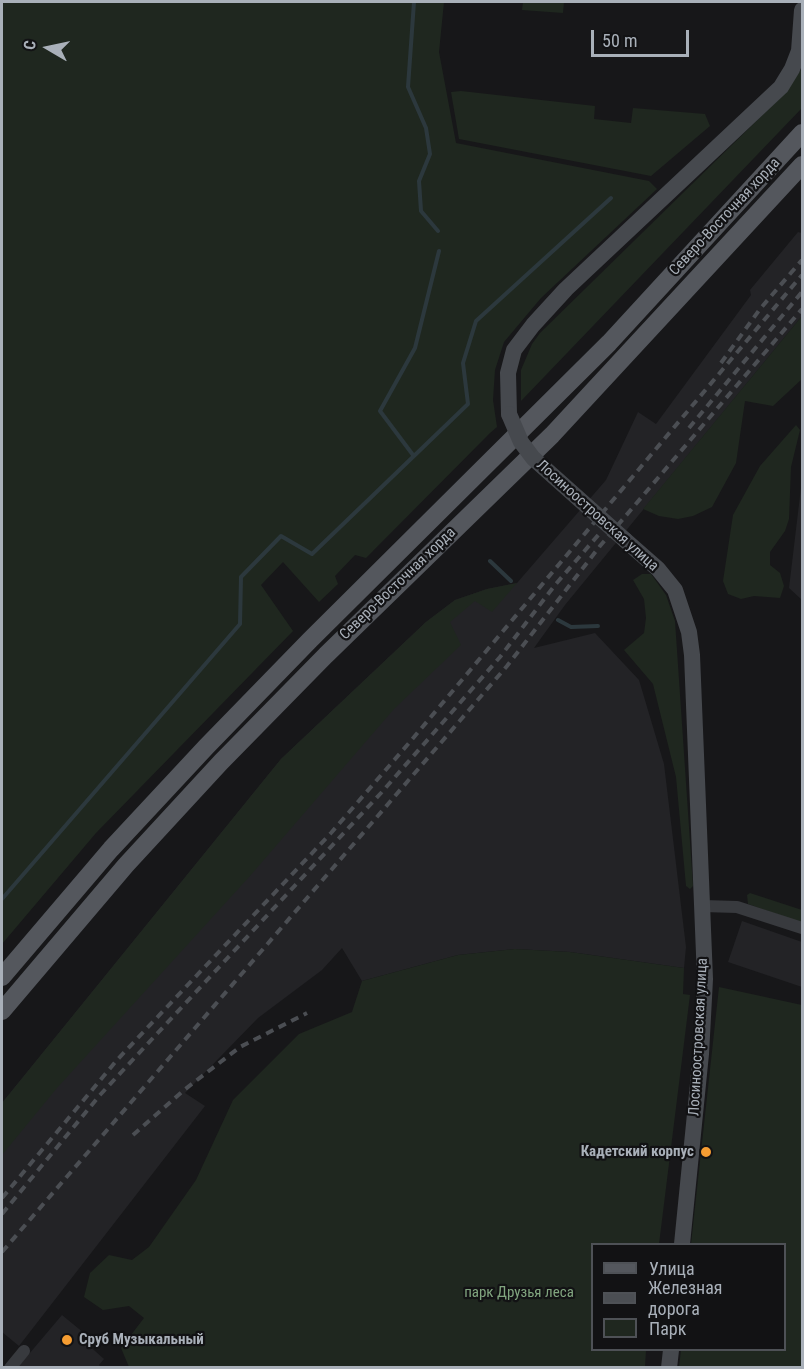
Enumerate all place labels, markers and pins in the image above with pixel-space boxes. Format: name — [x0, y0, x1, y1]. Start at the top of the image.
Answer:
place label: Кадетский корпус — [581, 1143, 694, 1161]
marker: Кадетский корпус — [699, 1145, 713, 1159]
place label: Сруб Музыкальный — [79, 1331, 204, 1349]
marker: Сруб Музыкальный — [60, 1333, 74, 1347]

